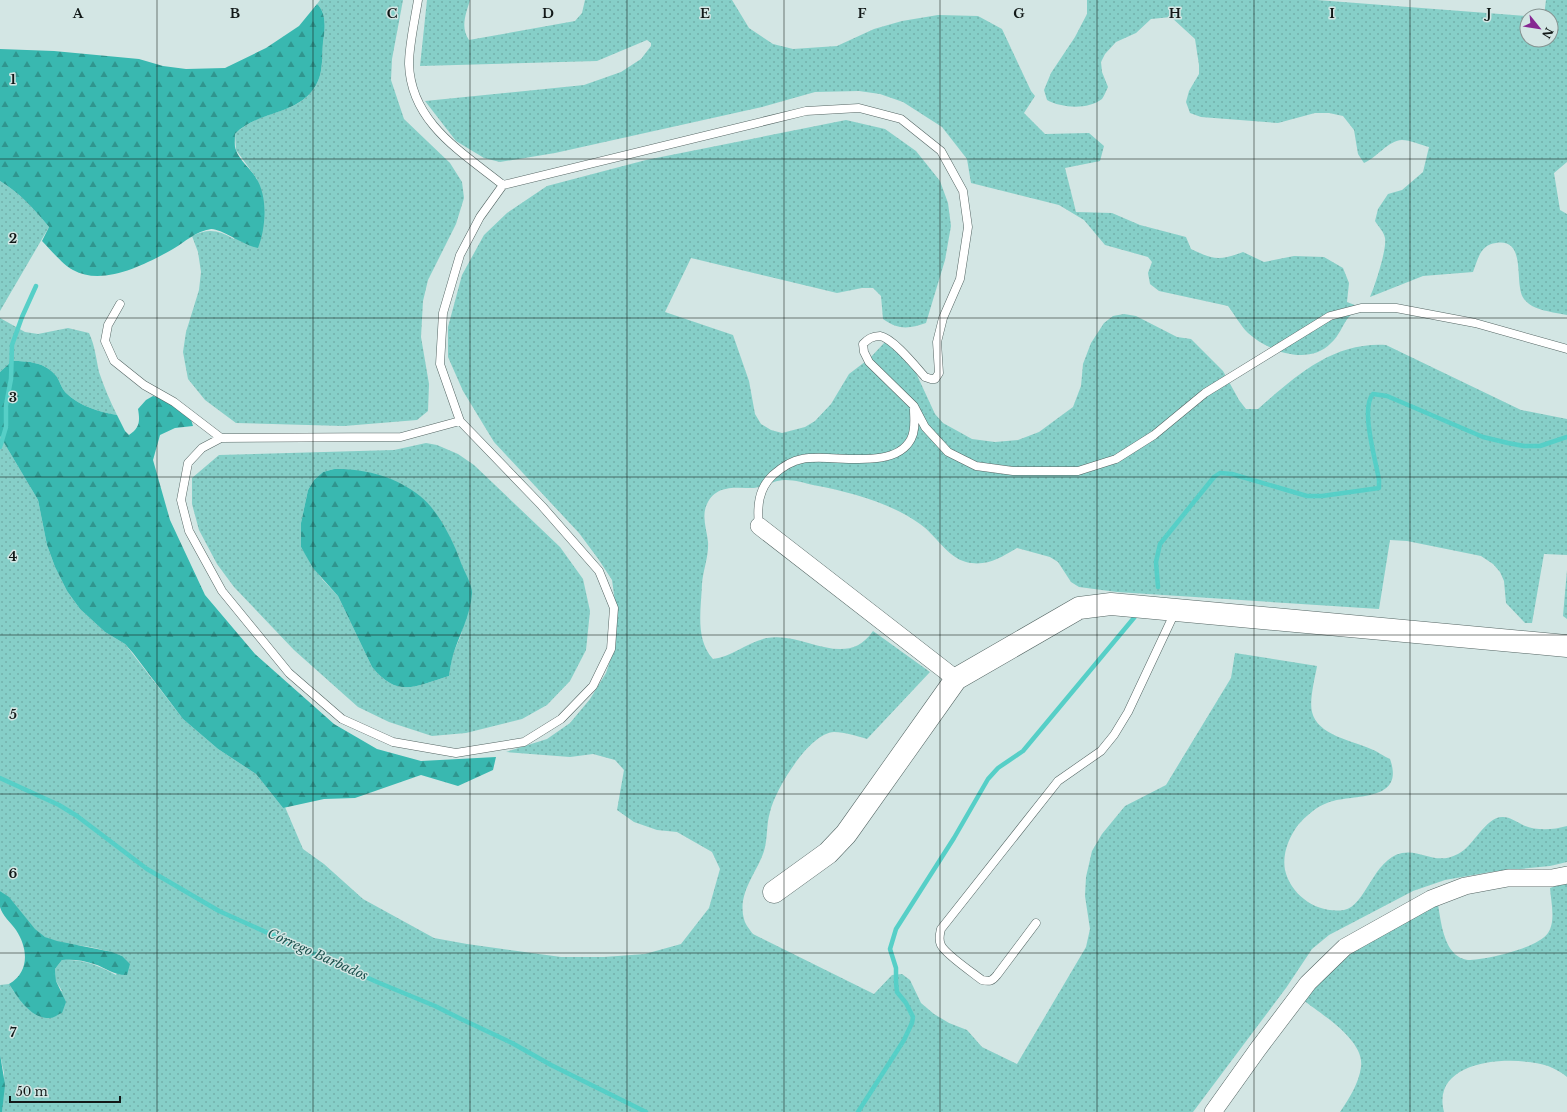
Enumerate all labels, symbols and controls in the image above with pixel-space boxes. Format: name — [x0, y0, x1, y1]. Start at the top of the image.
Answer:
text: A — [72, 5, 84, 22]
text: B — [230, 5, 240, 22]
text: C — [387, 5, 398, 22]
text: D — [542, 5, 554, 22]
text: E — [700, 5, 710, 22]
text: F — [858, 5, 867, 22]
text: G — [1013, 5, 1025, 22]
text: H — [1169, 5, 1181, 22]
text: I — [1329, 5, 1335, 22]
text: J — [1483, 5, 1492, 22]
north arrow — [1519, 8, 1559, 48]
text: N — [1539, 25, 1556, 42]
text: 1 — [10, 71, 16, 88]
text: 2 — [9, 230, 17, 247]
text: 3 — [9, 389, 17, 406]
text: 4 — [9, 548, 18, 565]
text: 5 — [9, 706, 17, 723]
text: 6 — [9, 865, 18, 882]
water label: Córrego Barbados — [265, 925, 371, 984]
text: 7 — [10, 1024, 17, 1041]
scale bar — [10, 1078, 120, 1104]
text: 50 m — [16, 1084, 48, 1099]

